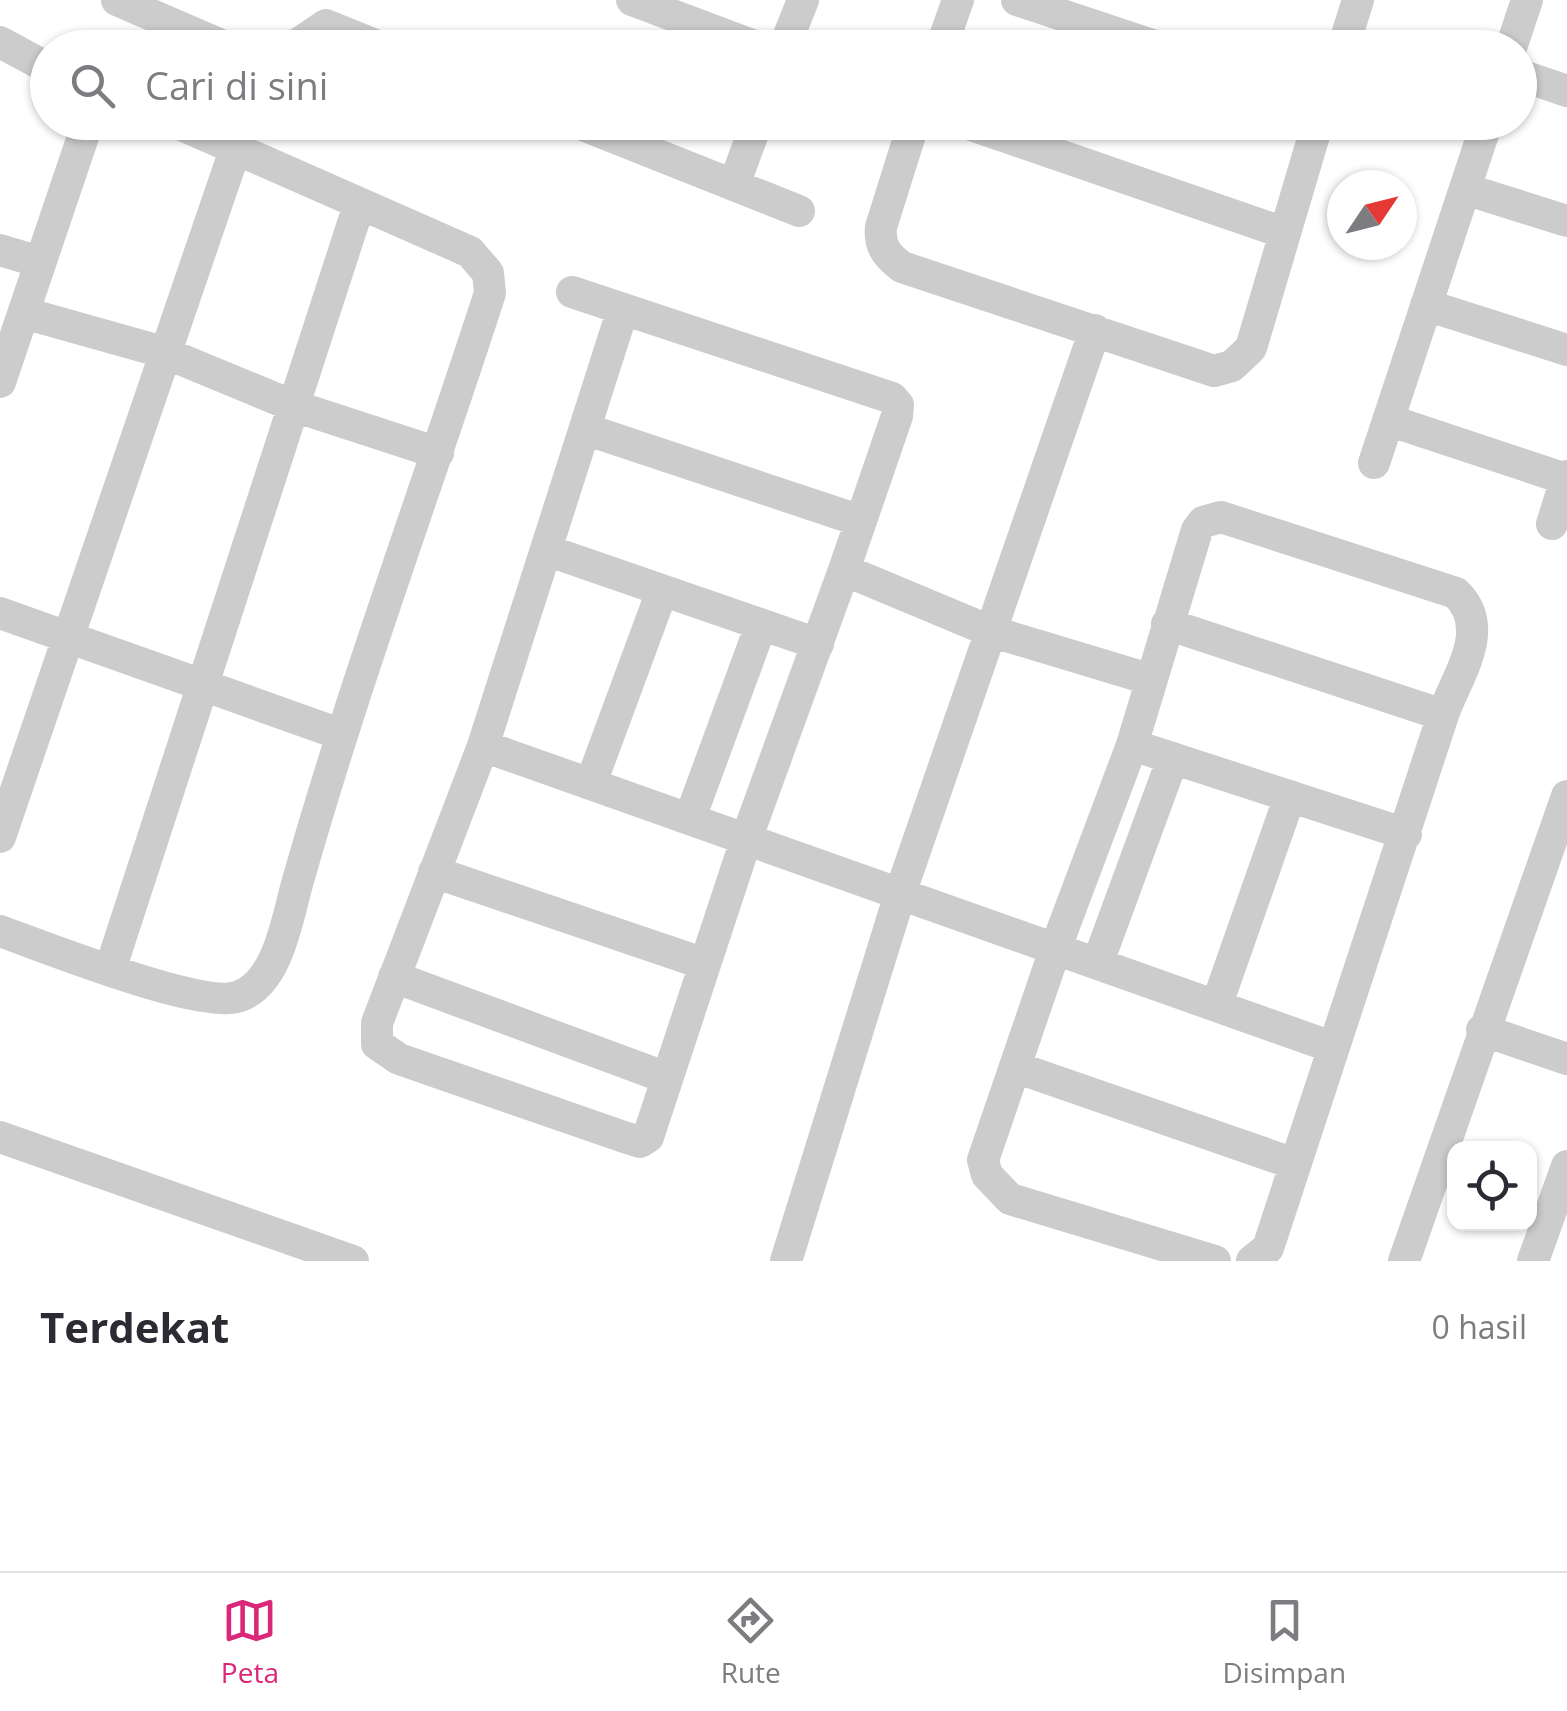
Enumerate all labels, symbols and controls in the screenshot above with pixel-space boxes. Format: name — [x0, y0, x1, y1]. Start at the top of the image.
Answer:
search box — [30, 30, 1537, 140]
icon: search — [65, 58, 120, 113]
text: Cari di sini — [145, 59, 328, 111]
north arrow — [1327, 170, 1417, 260]
map controls — [1447, 1141, 1537, 1231]
button: locate — [1447, 1141, 1537, 1231]
text: Terdekat — [40, 1298, 229, 1355]
text: 0 hasil — [1432, 1305, 1527, 1348]
tab: Peta — [221, 1593, 279, 1691]
tab: Rute — [721, 1593, 781, 1691]
tab: Disimpan — [1223, 1593, 1346, 1691]

